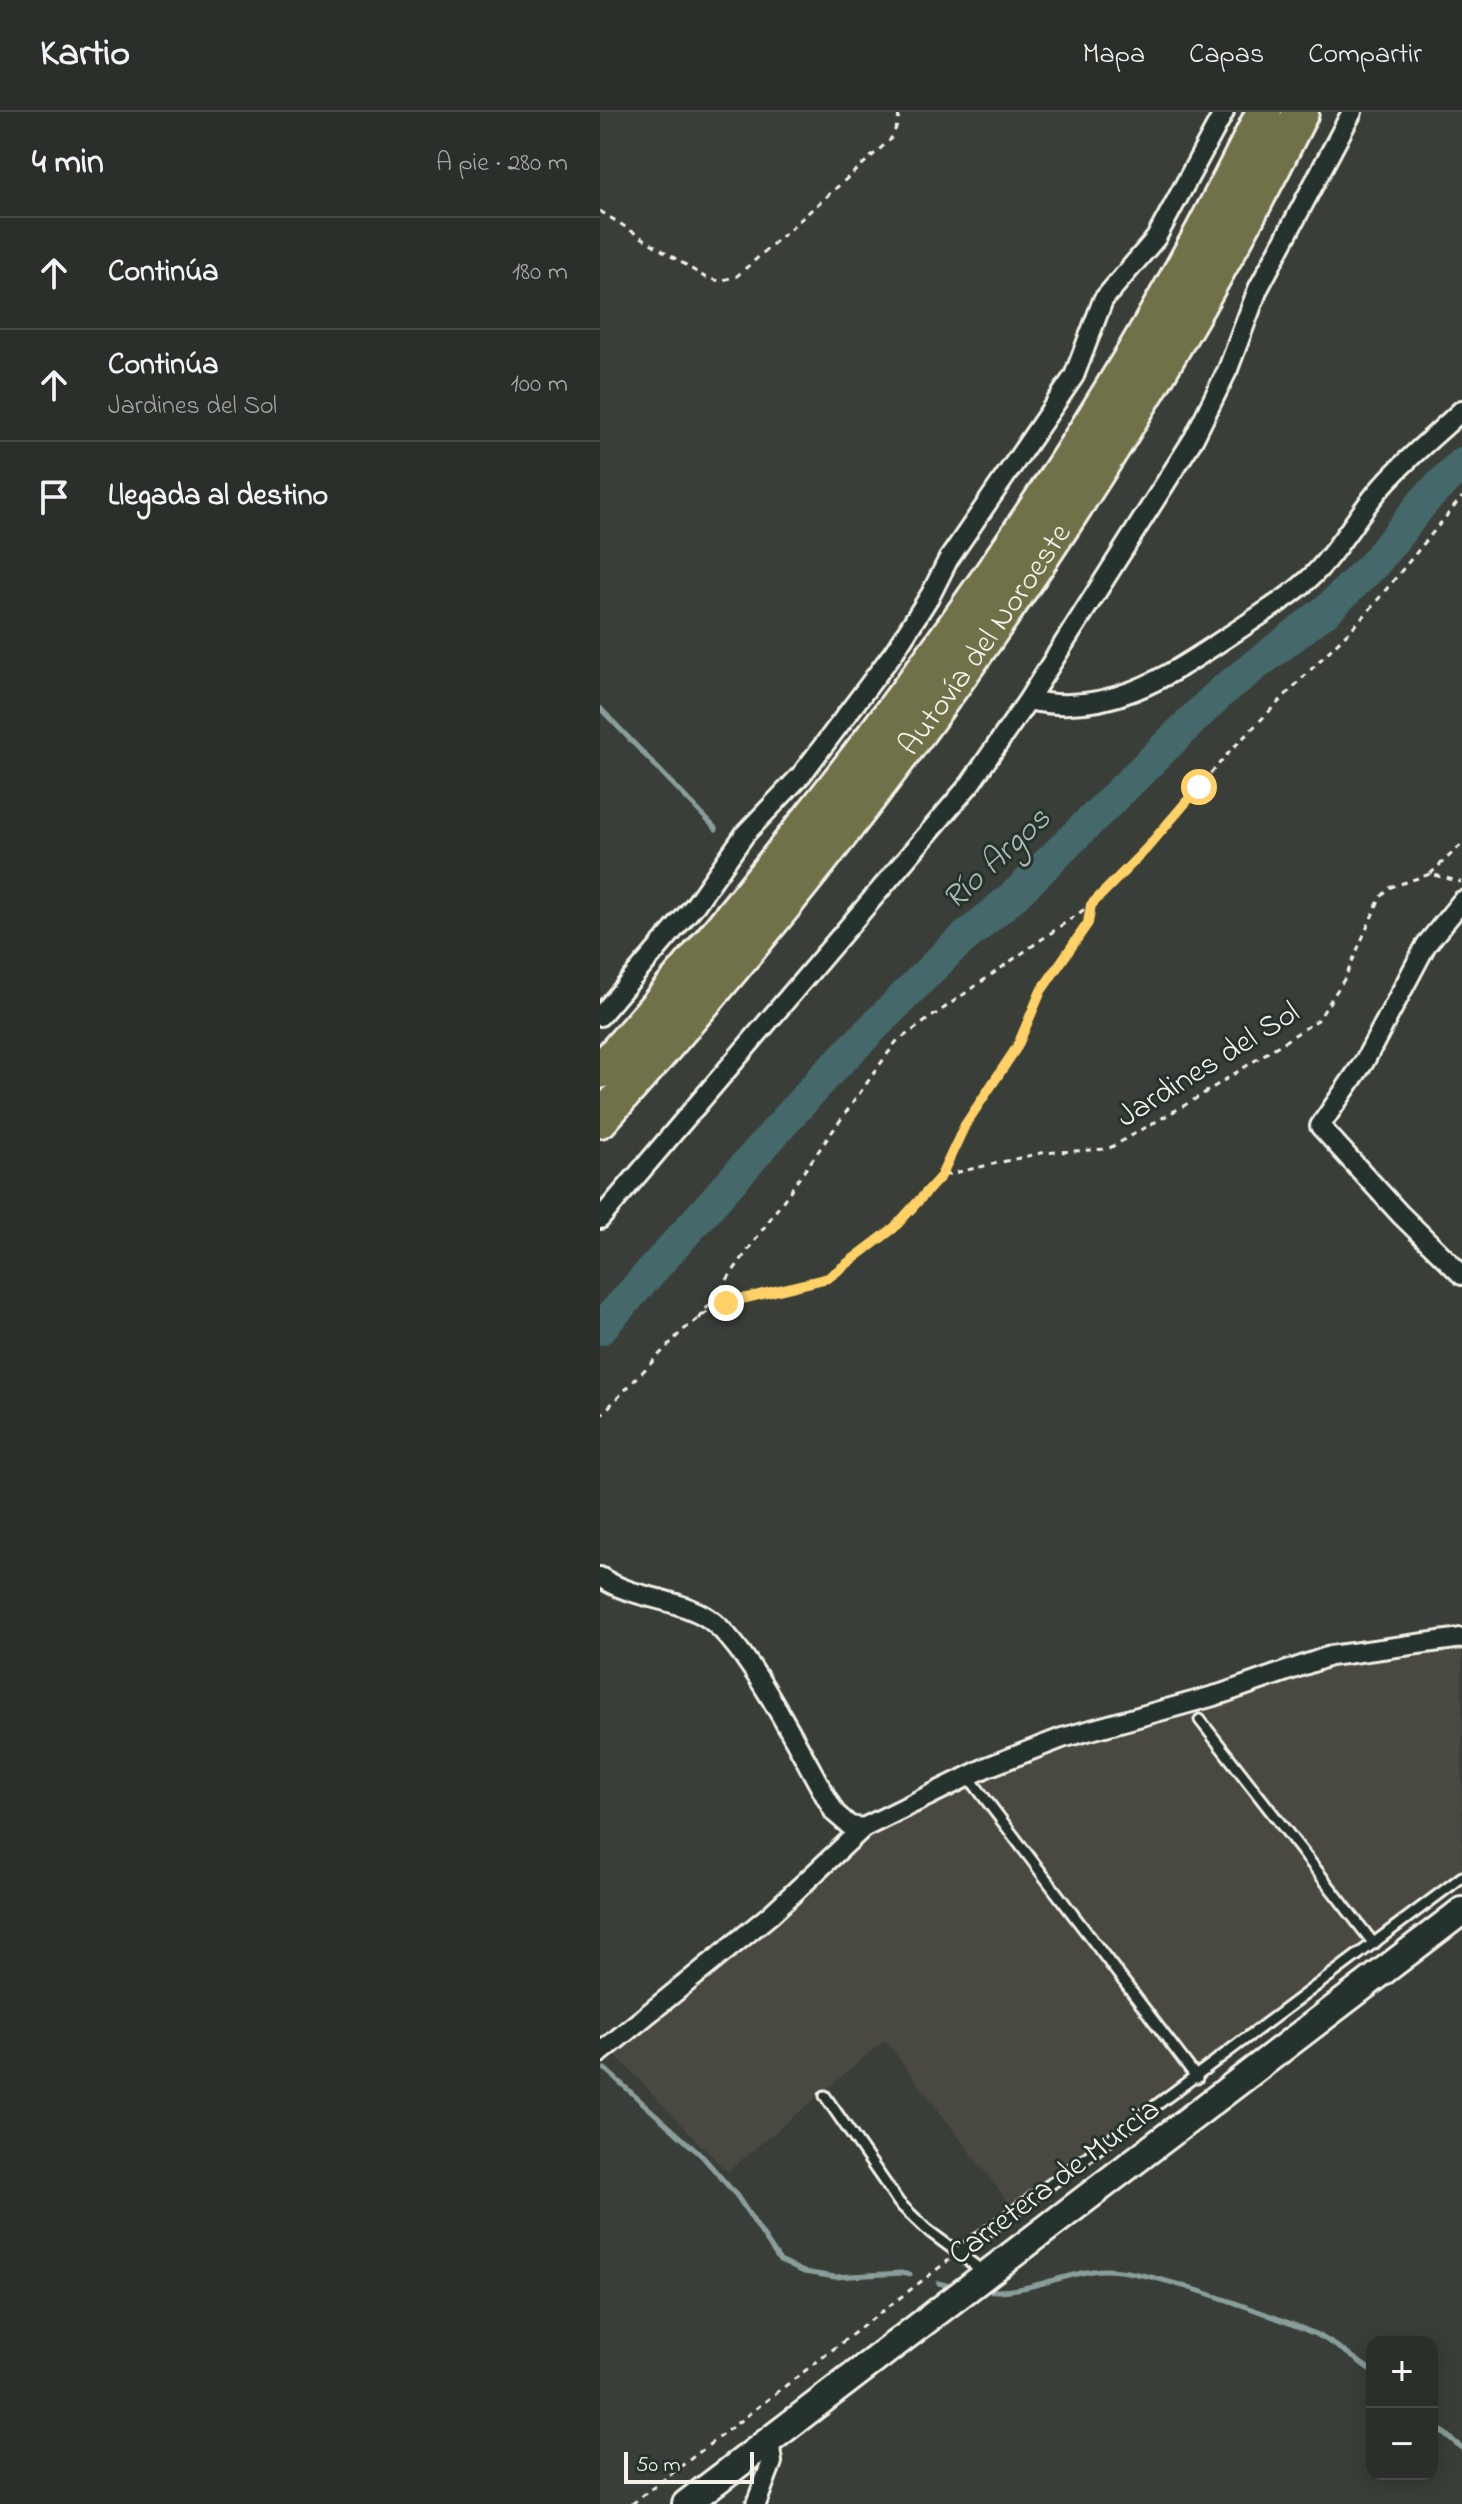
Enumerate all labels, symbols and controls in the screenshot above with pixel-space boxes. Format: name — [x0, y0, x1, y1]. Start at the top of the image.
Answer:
text: Kartio — [40, 27, 130, 83]
text: Mapa — [1083, 35, 1145, 76]
text: Capas — [1189, 35, 1264, 76]
text: Compartir — [1308, 35, 1422, 76]
text: 4 min — [32, 139, 104, 189]
text: A pie · 280 m — [436, 145, 568, 183]
icon: ahead — [32, 251, 76, 295]
text: Continúa — [108, 251, 218, 295]
text: 180 m — [512, 254, 568, 292]
text: Continúa — [108, 344, 218, 388]
icon: ahead — [32, 363, 76, 407]
text: 100 m — [511, 366, 568, 404]
text: Jardines del Sol — [108, 388, 277, 426]
icon: arrive — [32, 475, 76, 519]
text: Llegada al destino — [108, 475, 328, 519]
street label: Autovía del Noroeste — [888, 514, 1085, 767]
route start — [1181, 769, 1217, 805]
water label: Río Argos — [932, 796, 1064, 924]
street label: Jardines del Sol — [1108, 991, 1310, 1141]
route end — [708, 1285, 744, 1321]
street label: Carretera de Murcia — [939, 2087, 1171, 2278]
map controls — [1366, 2336, 1438, 2480]
button: + — [1366, 2336, 1438, 2408]
button: − — [1366, 2408, 1438, 2480]
scale bar — [624, 2448, 754, 2484]
text: 50 m — [636, 2450, 681, 2482]

